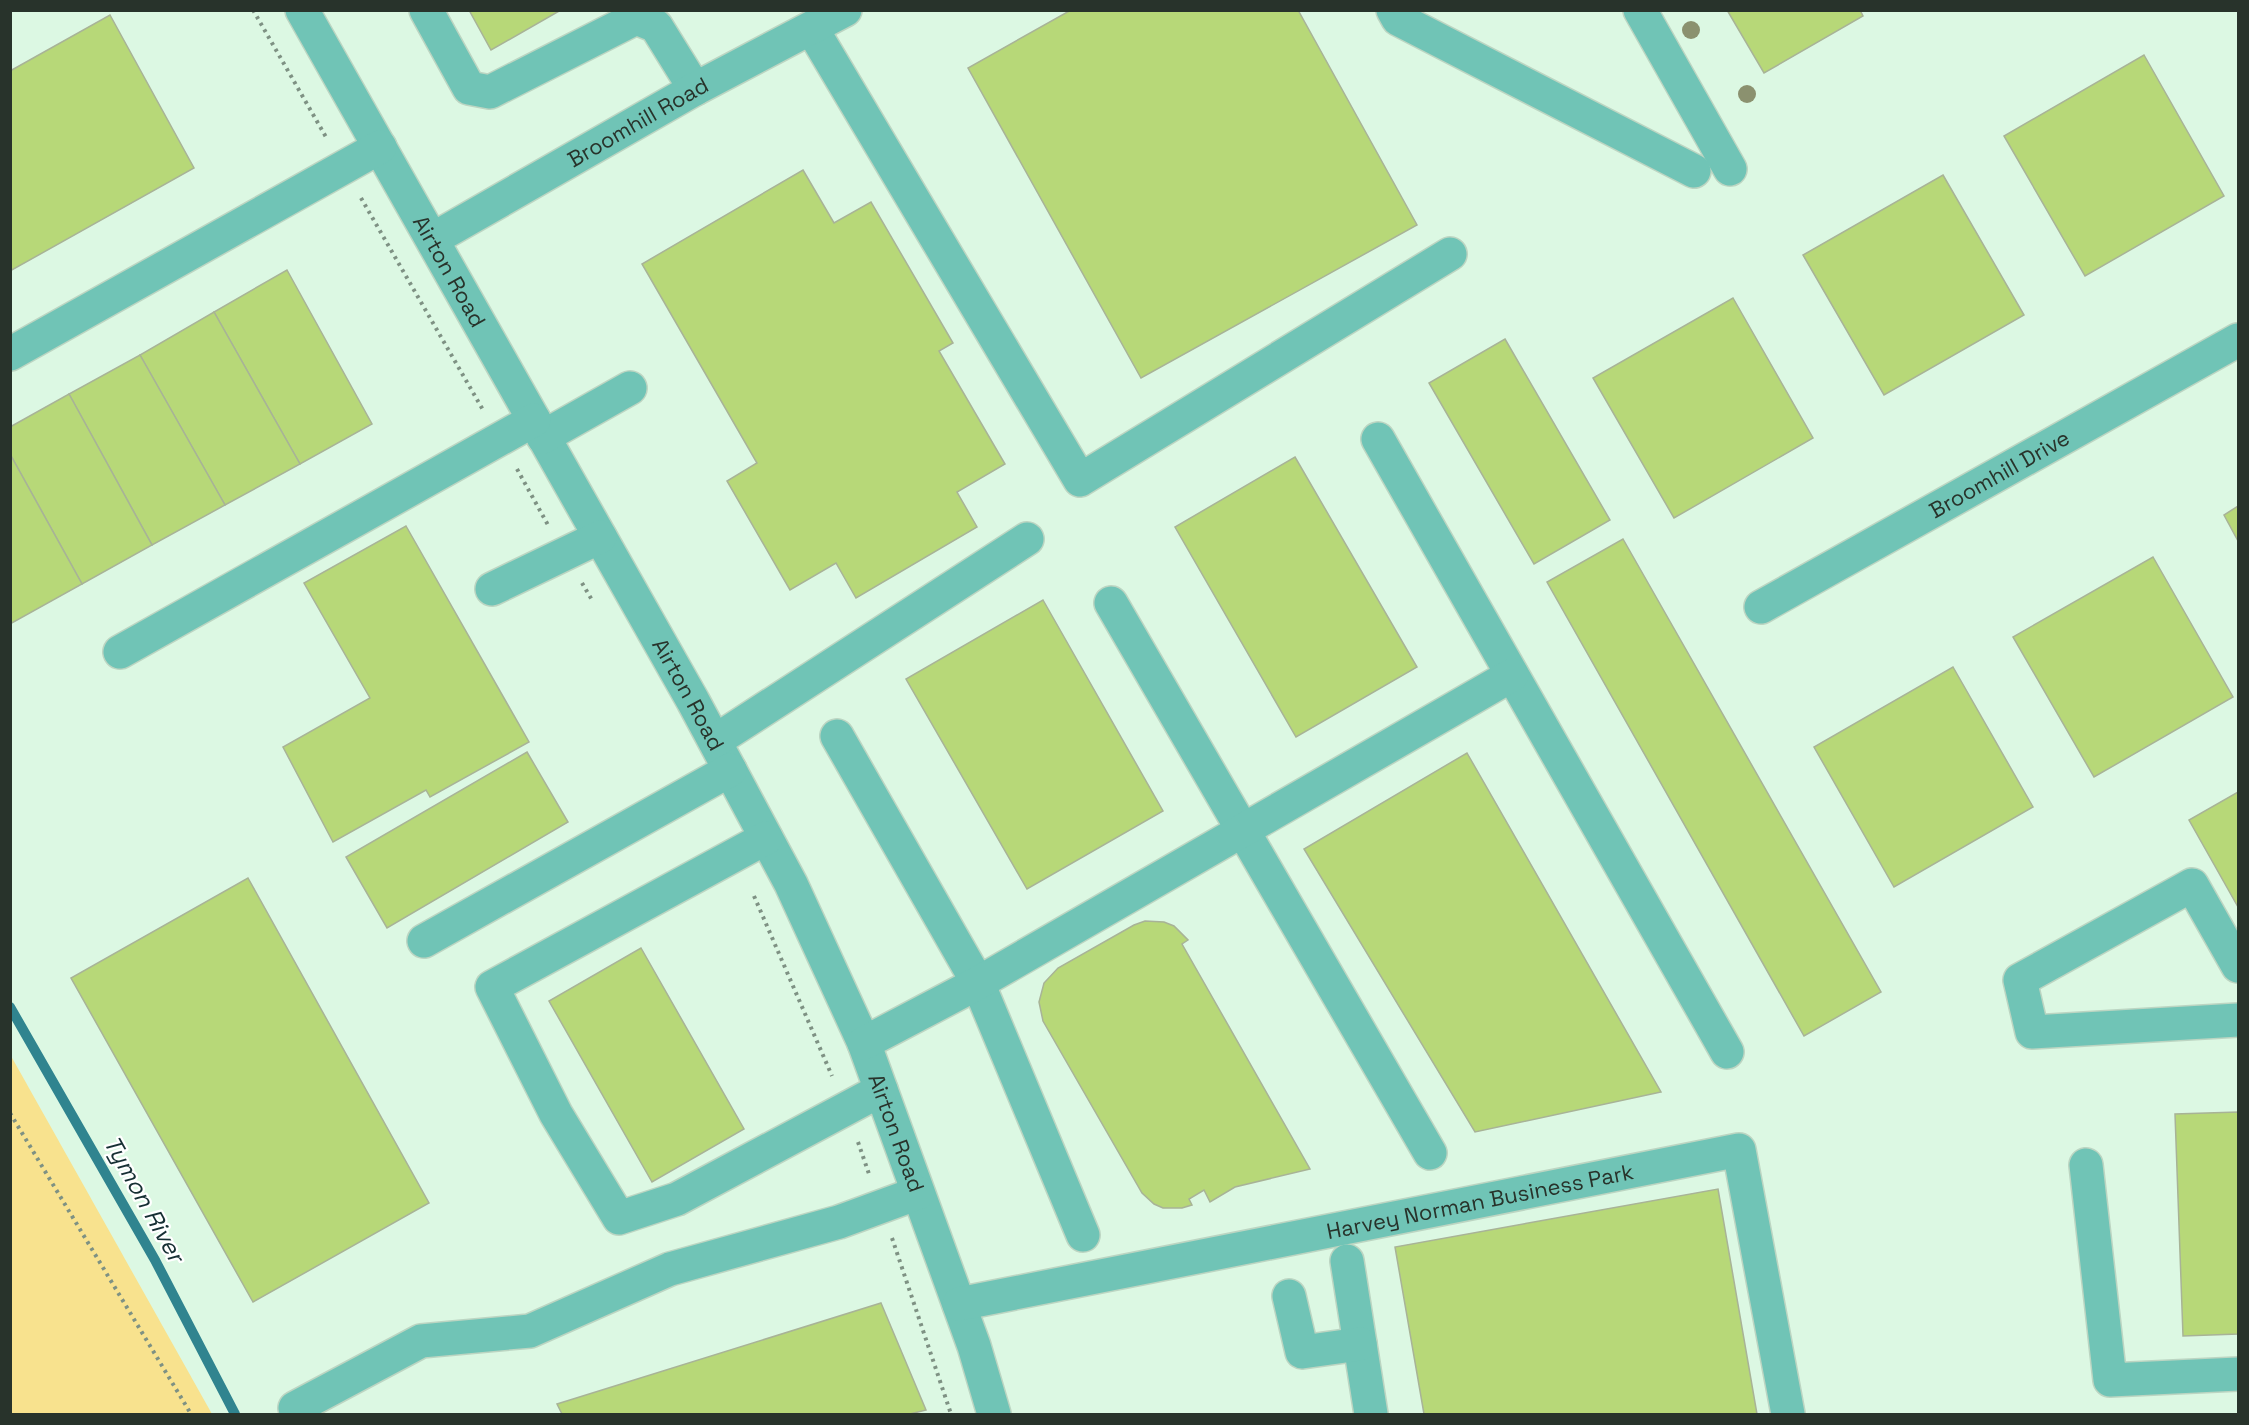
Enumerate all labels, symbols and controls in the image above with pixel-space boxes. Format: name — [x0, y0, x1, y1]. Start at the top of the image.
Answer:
street label: Broomhill Road — [562, 71, 713, 173]
street label: Airton Road — [407, 210, 492, 332]
street label: Broomhill Drive — [1924, 423, 2074, 524]
street label: Airton Road — [646, 633, 731, 755]
street label: Airton Road — [862, 1070, 931, 1196]
water label: Tymon River — [97, 1130, 193, 1270]
street label: Harvey Norman Business Park — [1324, 1157, 1636, 1245]

